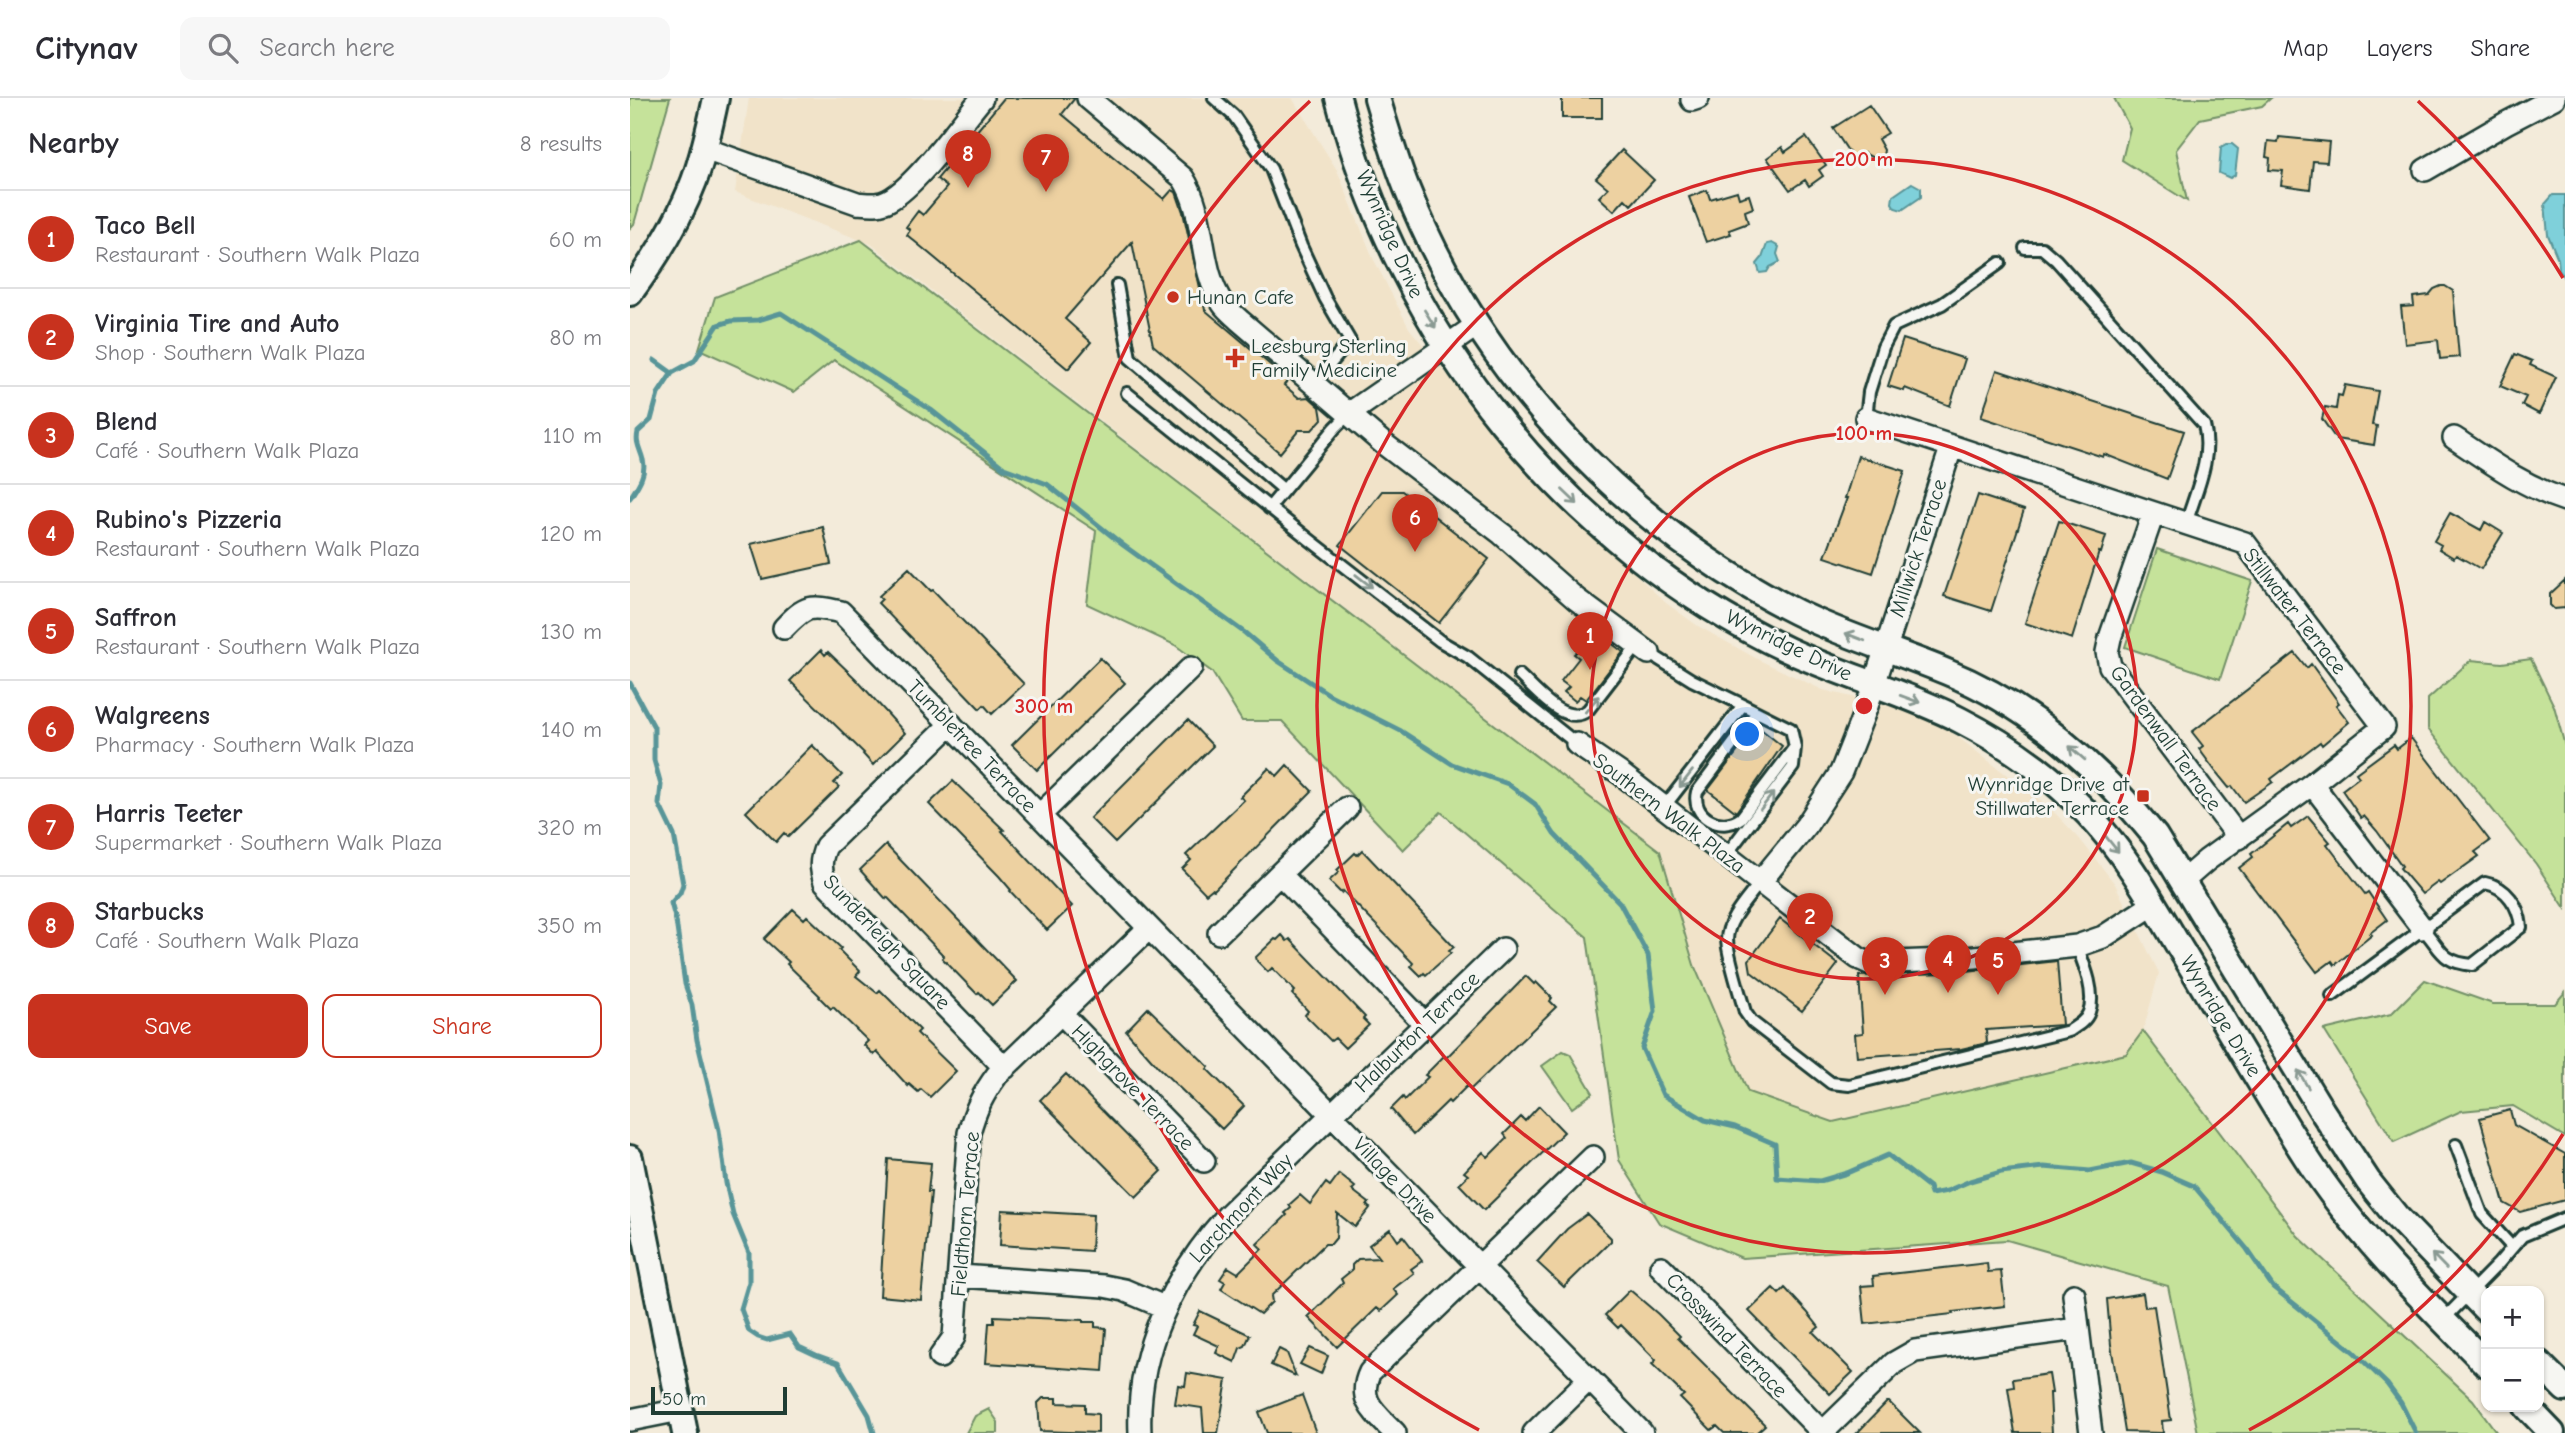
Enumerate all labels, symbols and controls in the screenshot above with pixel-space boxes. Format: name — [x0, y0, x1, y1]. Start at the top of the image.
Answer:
search box — [180, 17, 670, 80]
text: Citynav — [35, 29, 138, 67]
icon: search — [204, 29, 242, 67]
text: Search here — [260, 33, 395, 63]
text: Map — [2283, 34, 2329, 62]
text: Layers — [2367, 34, 2432, 62]
text: Share — [2470, 34, 2530, 62]
text: Nearby — [28, 126, 119, 161]
text: 8 results — [520, 130, 602, 157]
pin: 8 — [945, 130, 991, 188]
pin: 7 — [1023, 134, 1069, 192]
text: 200 m — [1835, 147, 1893, 171]
street label: Wynridge Drive — [1351, 166, 1429, 302]
text: Taco Bell — [95, 211, 196, 241]
text: 1 — [46, 226, 56, 253]
text: 60 m — [549, 226, 602, 253]
text: Restaurant · Southern Walk Plaza — [95, 241, 420, 268]
place label: Hunan Cafe — [1187, 285, 1294, 309]
marker: Hunan Cafe — [1165, 289, 1181, 305]
one-way arrow — [1423, 308, 1437, 328]
text: Virginia Tire and Auto — [95, 309, 339, 339]
text: 2 — [45, 324, 57, 351]
text: 80 m — [549, 324, 602, 351]
place label: Leesburg Sterling Family Medicine — [1251, 334, 1407, 382]
text: Shop · Southern Walk Plaza — [95, 339, 366, 366]
marker: Leesburg Sterling Family Medicine — [1225, 348, 1245, 368]
text: Blend — [95, 407, 157, 437]
text: 100 m — [1836, 421, 1892, 445]
text: 3 — [45, 422, 57, 449]
text: 110 m — [543, 422, 602, 449]
text: Café · Southern Walk Plaza — [95, 437, 359, 464]
street label: Millwick Terrace — [1884, 476, 1952, 620]
one-way arrow — [1561, 488, 1578, 505]
pin: 6 — [1392, 494, 1438, 552]
text: Rubino's Pizzeria — [95, 505, 282, 535]
text: 4 — [46, 520, 56, 547]
text: 120 m — [540, 520, 602, 547]
text: Restaurant · Southern Walk Plaza — [95, 535, 420, 562]
street label: Stillwater Terrace — [2238, 543, 2352, 679]
one-way arrow — [1354, 574, 1372, 589]
text: Saffron — [95, 603, 177, 633]
street label: Wynridge Drive — [1722, 604, 1856, 686]
pin: 1 — [1567, 612, 1613, 670]
text: 5 — [45, 618, 57, 645]
text: 130 m — [541, 618, 602, 645]
one-way arrow — [1845, 630, 1867, 642]
text: Restaurant · Southern Walk Plaza — [95, 633, 420, 660]
street label: Gardenwall Terrace — [2105, 661, 2227, 815]
street label: Tumbletree Terrace — [903, 675, 1041, 817]
one-way arrow — [1899, 693, 1921, 706]
text: 300 m — [1015, 694, 1073, 718]
centre of rings — [1852, 694, 1876, 718]
one-way arrow — [1584, 695, 1600, 713]
text: Walgreens — [95, 701, 210, 731]
text: 6 — [45, 716, 57, 743]
text: 140 m — [541, 716, 602, 743]
your location — [1730, 717, 1764, 751]
text: Pharmacy · Southern Walk Plaza — [95, 731, 415, 758]
one-way arrow — [2069, 745, 2087, 761]
street label: Southern Walk Plaza — [1588, 748, 1750, 878]
one-way arrow — [1678, 769, 1693, 787]
place label: Wynridge Drive at Stillwater Terrace — [1968, 772, 2130, 820]
marker: Wynridge Drive at Stillwater Terrace — [2135, 788, 2151, 804]
one-way arrow — [1760, 792, 1775, 811]
text: Harris Teeter — [95, 799, 243, 829]
text: 7 — [46, 814, 56, 841]
text: 320 m — [538, 814, 602, 841]
text: Supermarket · Southern Walk Plaza — [95, 829, 442, 856]
one-way arrow — [2105, 834, 2120, 852]
street label: Sunderleigh Square — [818, 870, 956, 1014]
pin: 2 — [1787, 893, 1833, 951]
text: Starbucks — [95, 897, 204, 927]
text: 8 — [45, 912, 57, 939]
text: 350 m — [537, 912, 602, 939]
text: Café · Southern Walk Plaza — [95, 927, 359, 954]
pin: 4 — [1925, 935, 1971, 993]
pin: 3 — [1862, 937, 1908, 995]
pin: 5 — [1975, 937, 2021, 995]
street label: Wynridge Drive — [2175, 951, 2267, 1081]
street label: Halburton Terrace — [1350, 967, 1484, 1097]
button: Save — [28, 994, 308, 1058]
button: Share — [322, 994, 602, 1058]
street label: Highgrove Terrace — [1067, 1019, 1199, 1155]
one-way arrow — [2296, 1070, 2310, 1090]
street label: Fieldthorn Terrace — [946, 1130, 984, 1298]
street label: Village Drive — [1348, 1132, 1442, 1228]
street label: Larchmont Way — [1184, 1148, 1298, 1267]
one-way arrow — [2430, 1253, 2447, 1270]
street label: Crosswind Terrace — [1661, 1268, 1793, 1402]
map controls — [2481, 1286, 2544, 1412]
button: + — [2481, 1286, 2544, 1349]
button: − — [2481, 1349, 2544, 1412]
scale bar — [651, 1384, 788, 1416]
text: 50 m — [662, 1388, 706, 1410]

